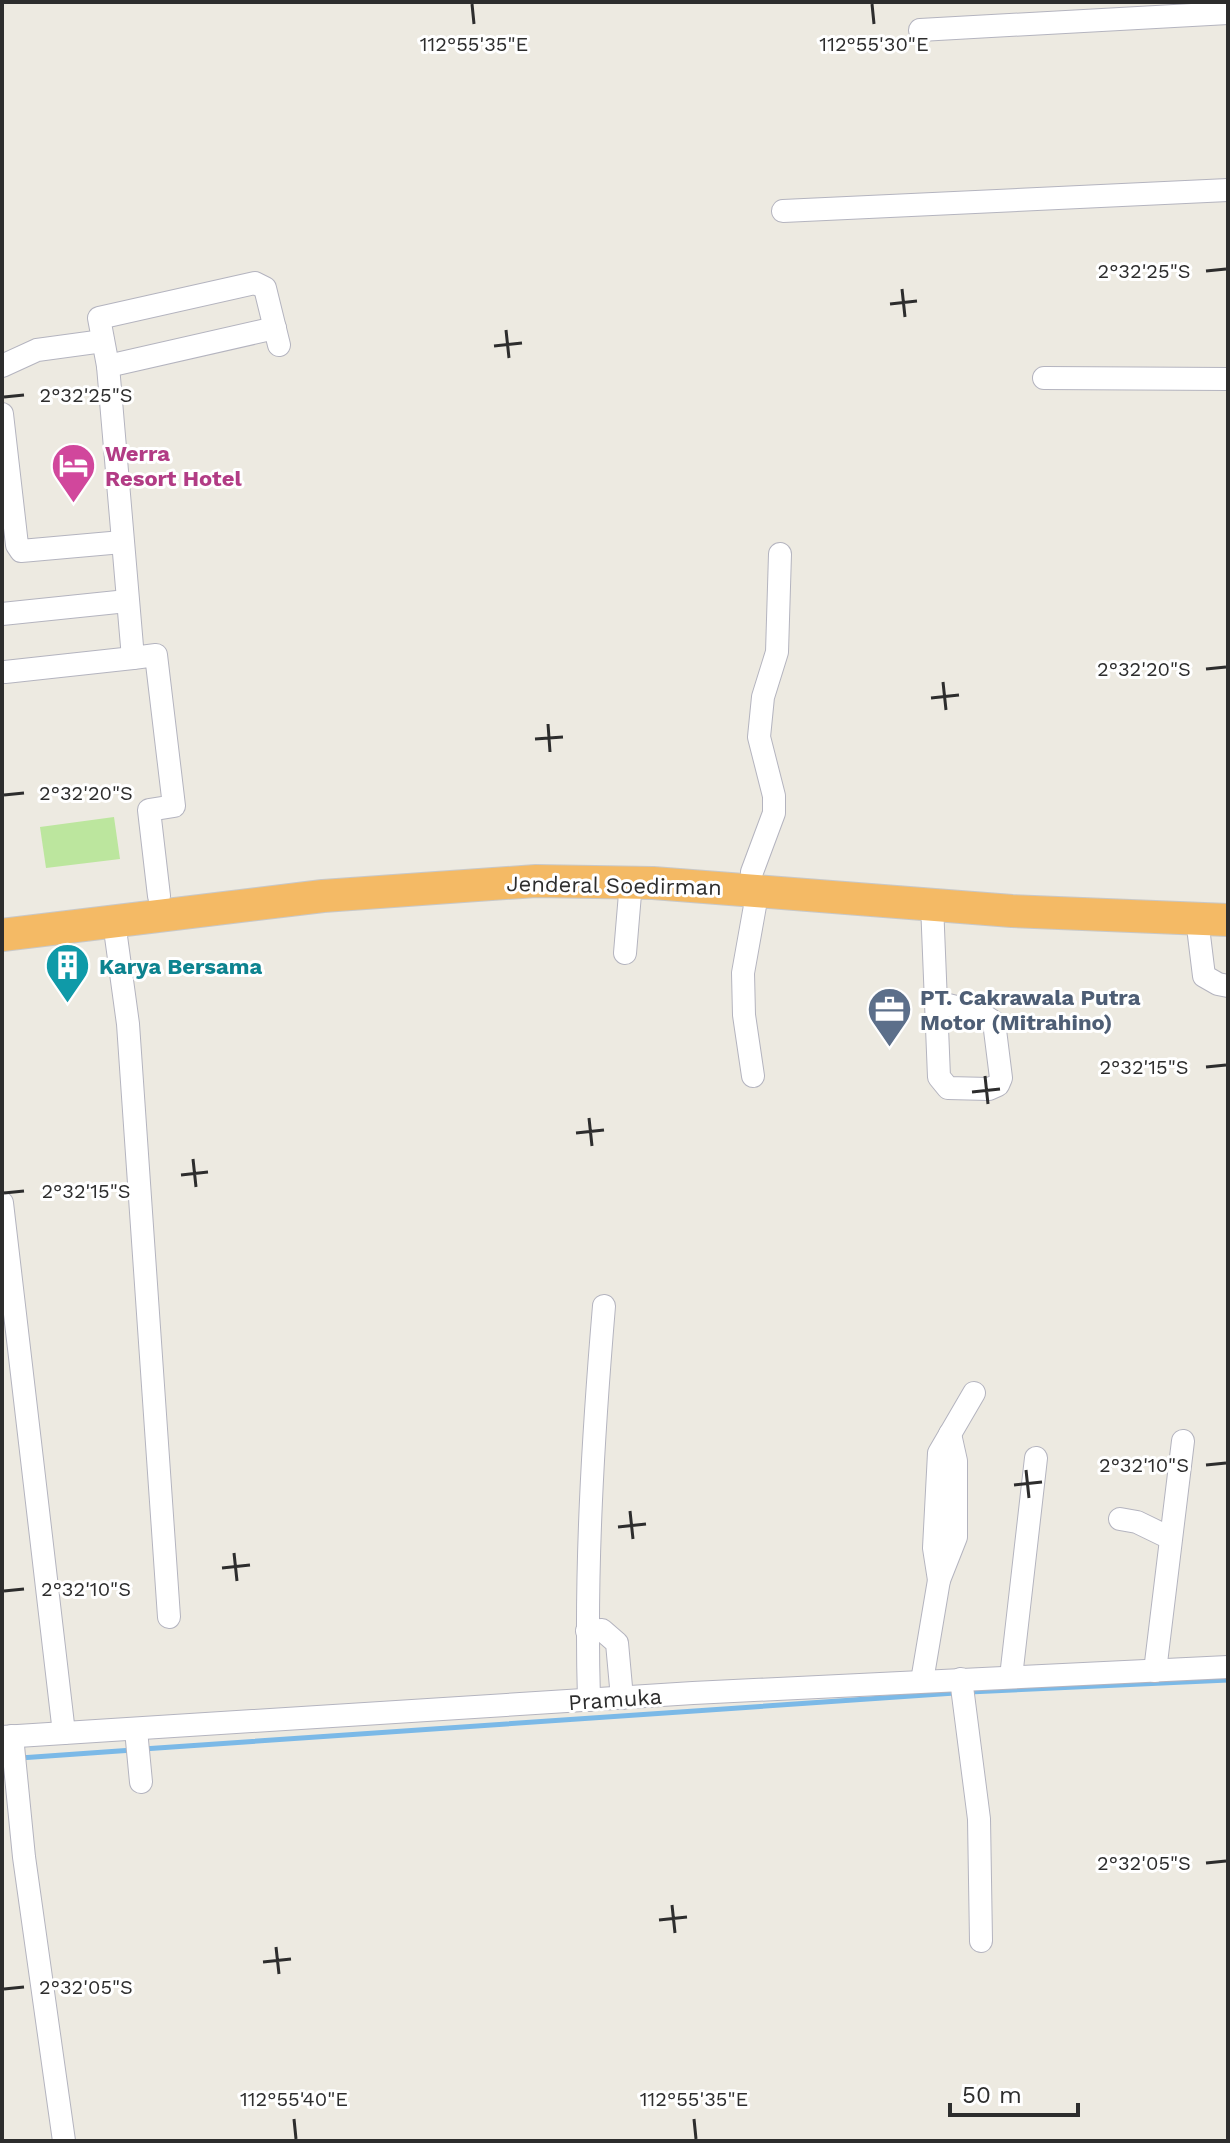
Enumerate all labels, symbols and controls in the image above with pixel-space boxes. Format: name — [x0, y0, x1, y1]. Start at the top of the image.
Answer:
text: 112°55'35"E — [420, 32, 528, 56]
text: 112°55'30"E — [819, 32, 929, 56]
text: 2°32'25"S — [1097, 259, 1191, 283]
text: 2°32'25"S — [39, 383, 133, 407]
place label: Werra Resort Hotel — [105, 441, 242, 491]
hotel icon: Werra Resort Hotel — [50, 442, 98, 505]
text: 2°32'20"S — [1097, 657, 1191, 681]
text: 2°32'20"S — [39, 781, 133, 805]
street label: Jenderal Soedirman — [506, 871, 722, 900]
building icon: Karya Bersama — [44, 942, 92, 1005]
place label: Karya Bersama — [99, 954, 263, 979]
place label: PT. Cakrawala Putra Motor (Mitrahino) — [920, 985, 1141, 1035]
office icon: PT. Cakrawala Putra Motor (Mitrahino) — [865, 986, 913, 1049]
text: 2°32'15"S — [1099, 1055, 1189, 1079]
text: 2°32'15"S — [41, 1179, 131, 1203]
text: 2°32'10"S — [1099, 1453, 1189, 1477]
text: 2°32'10"S — [41, 1577, 131, 1601]
street label: Pramuka — [567, 1684, 663, 1715]
text: 2°32'05"S — [1097, 1851, 1191, 1875]
text: 2°32'05"S — [39, 1975, 133, 1999]
scale bar — [950, 2067, 1078, 2117]
text: 50 m — [962, 2081, 1022, 2109]
text: 112°55'40"E — [240, 2087, 348, 2111]
text: 112°55'35"E — [640, 2087, 748, 2111]

